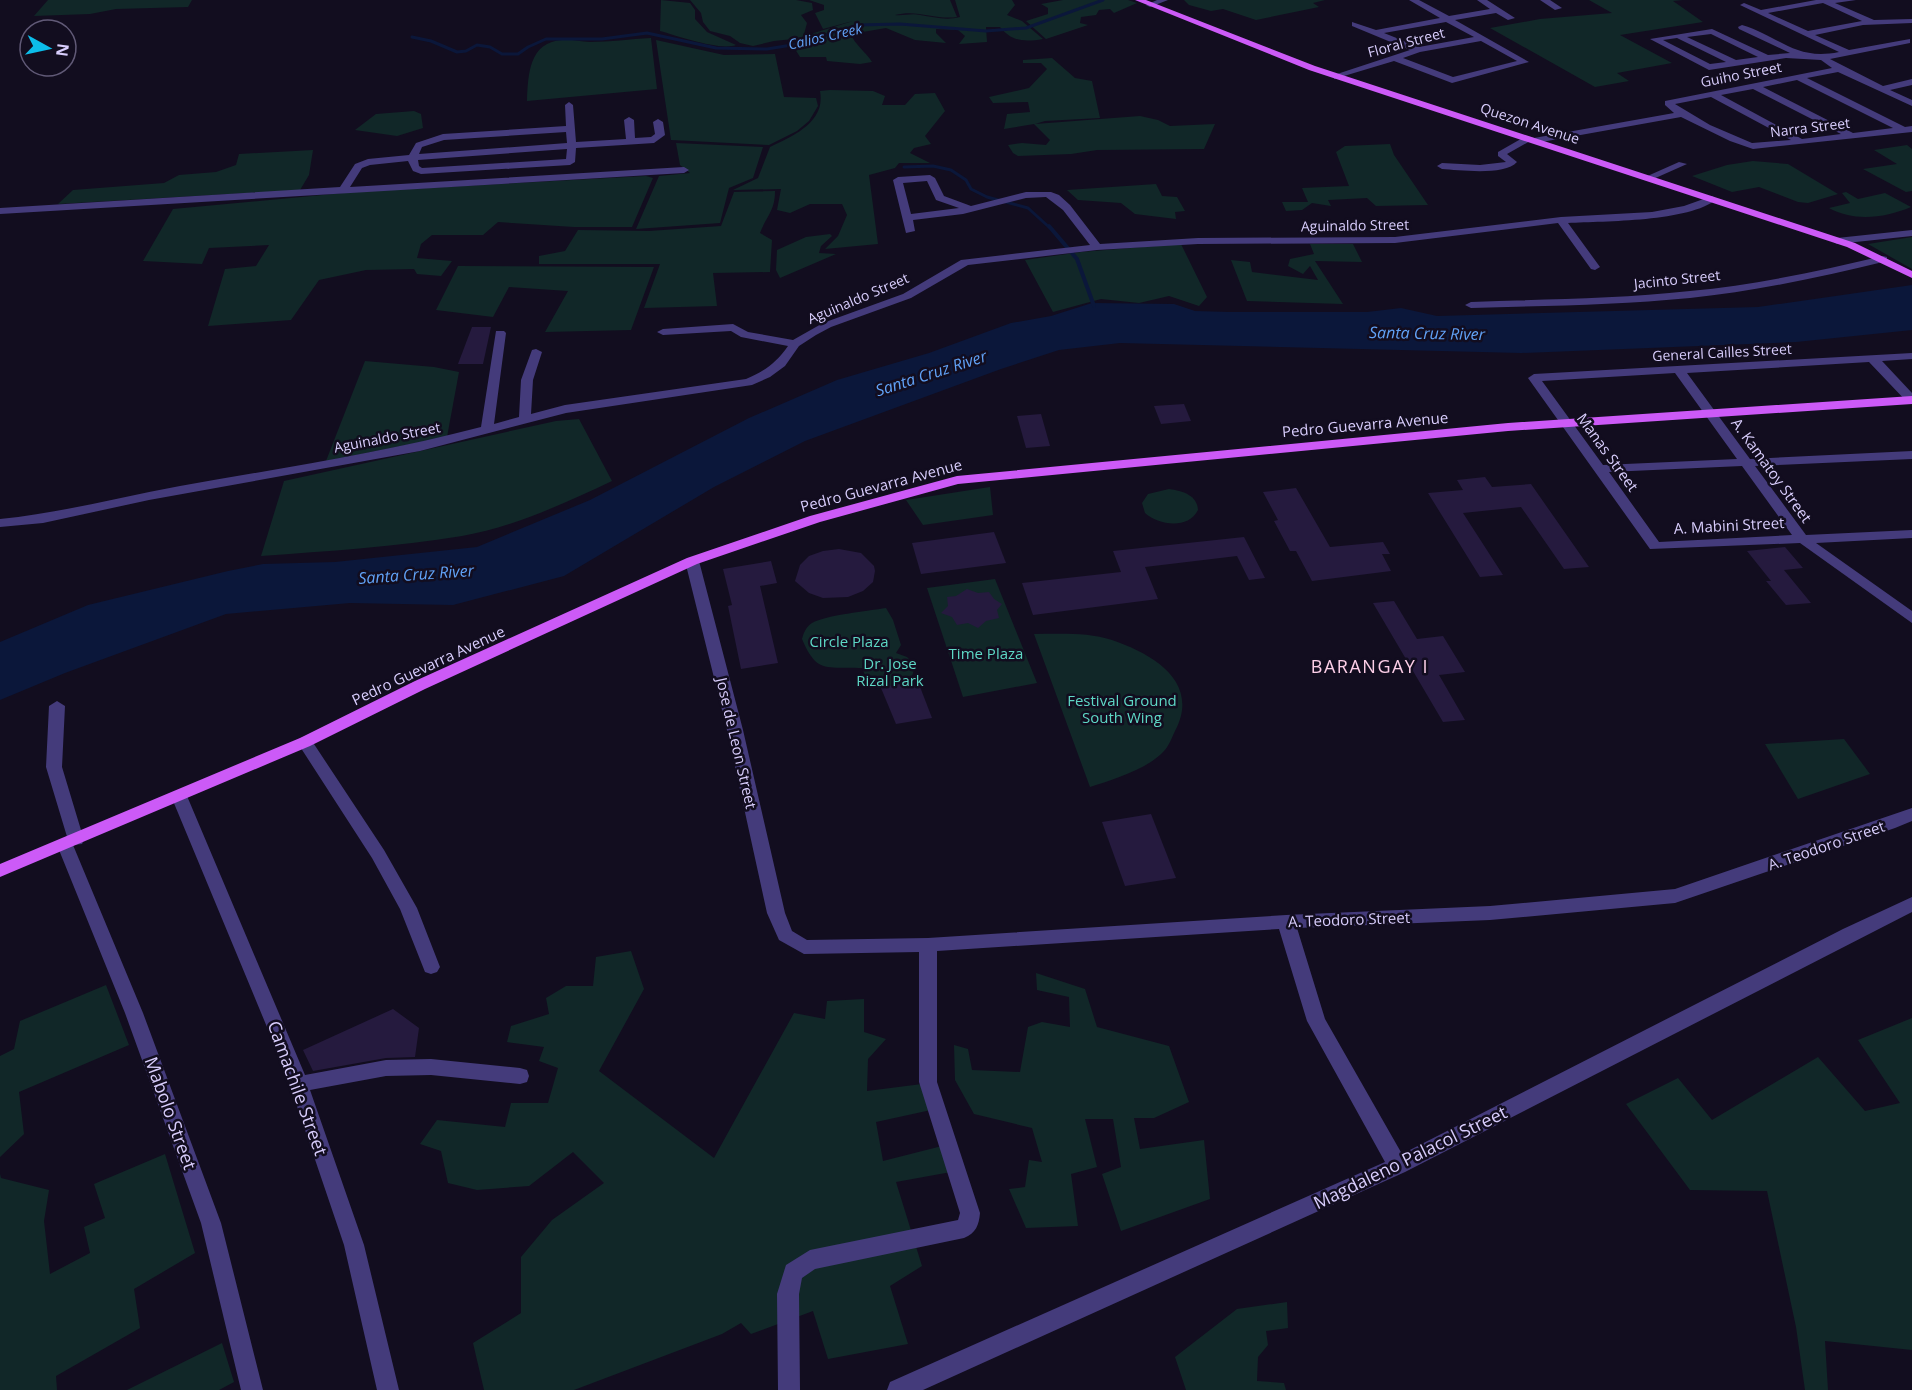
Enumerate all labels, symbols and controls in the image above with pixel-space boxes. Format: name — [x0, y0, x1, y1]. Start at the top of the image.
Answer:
north arrow — [18, 18, 78, 78]
water label: Calios Creek — [786, 18, 865, 54]
street label: Floral Street — [1365, 23, 1447, 61]
text: N — [51, 42, 75, 58]
street label: Guiho Street — [1699, 57, 1783, 91]
street label: Quezon Avenue — [1478, 98, 1582, 148]
street label: Narra Street — [1769, 113, 1851, 141]
street label: Aguinaldo Street — [1301, 215, 1409, 235]
street label: Jacinto Street — [1631, 265, 1721, 293]
street label: Aguinaldo Street — [804, 268, 912, 328]
water label: Santa Cruz River — [1369, 321, 1486, 345]
street label: General Cailles Street — [1652, 339, 1792, 365]
water label: Santa Cruz River — [873, 344, 990, 401]
street label: Pedro Guevarra Avenue — [1281, 407, 1449, 441]
street label: Manas Street — [1573, 409, 1643, 495]
street label: A. Kamatoy Street — [1727, 414, 1817, 526]
street label: Aguinaldo Street — [332, 417, 442, 457]
street label: Pedro Guevarra Avenue — [798, 454, 964, 516]
street label: A. Mabini Street — [1673, 512, 1785, 538]
water label: Santa Cruz River — [357, 559, 475, 589]
street label: Pedro Guevarra Avenue — [348, 621, 508, 709]
park label: Circle Plaza — [809, 631, 889, 651]
park label: Time Plaza — [949, 643, 1023, 663]
park label: Dr. Jose Rizal Park — [856, 653, 924, 690]
district label: BARANGAY I — [1311, 654, 1429, 678]
street label: Jose de Leon Street — [712, 673, 762, 811]
park label: Festival Ground South Wing — [1067, 690, 1177, 727]
street label: A. Teodoro Street — [1765, 816, 1887, 874]
street label: A. Teodoro Street — [1288, 907, 1410, 931]
street label: Camachile Street — [262, 1017, 334, 1159]
street label: Mabolo Street — [139, 1053, 203, 1173]
street label: Magdaleno Palacol Street — [1309, 1100, 1511, 1214]

